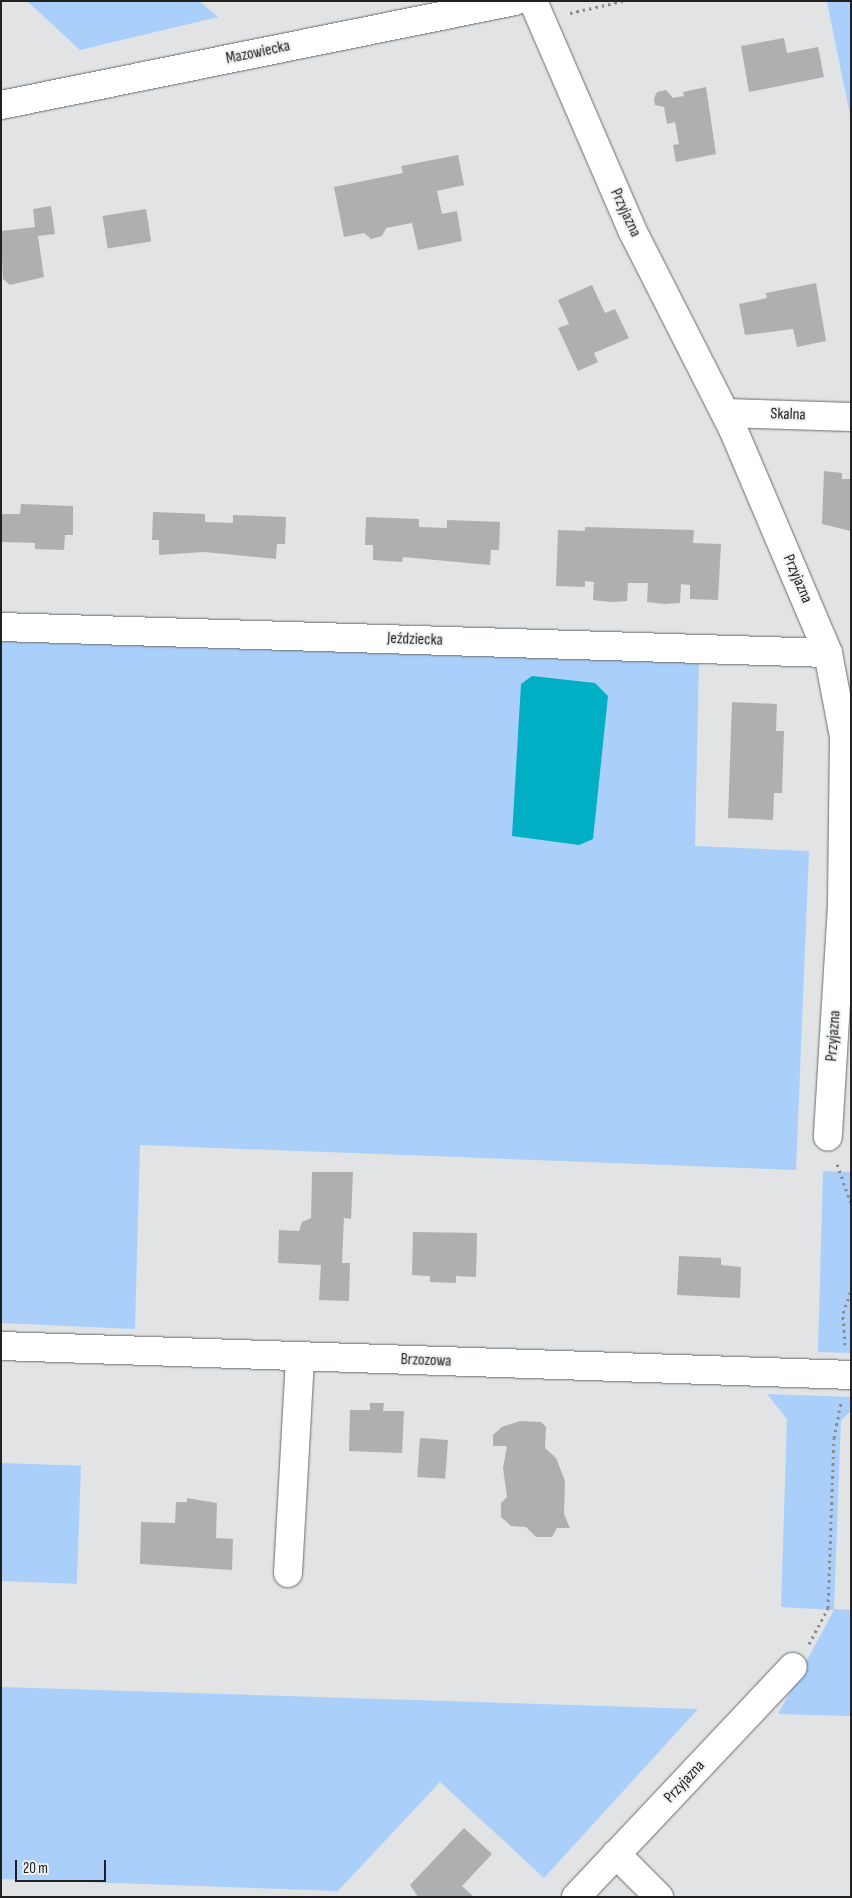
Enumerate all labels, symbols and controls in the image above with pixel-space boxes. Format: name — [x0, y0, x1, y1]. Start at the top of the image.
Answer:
street label: Mazowiecka — [224, 37, 292, 69]
street label: Przyjazna — [605, 186, 645, 240]
street label: Skalna — [770, 405, 806, 425]
street label: Przyjazna — [778, 552, 816, 606]
street label: Jeździecka — [387, 629, 443, 651]
street label: Przyjazna — [823, 1010, 845, 1062]
street label: Brzozowa — [400, 1351, 452, 1371]
street label: Przyjazna — [661, 1757, 709, 1807]
scale bar — [18, 1850, 109, 1882]
text: 20 m — [23, 1859, 48, 1878]

